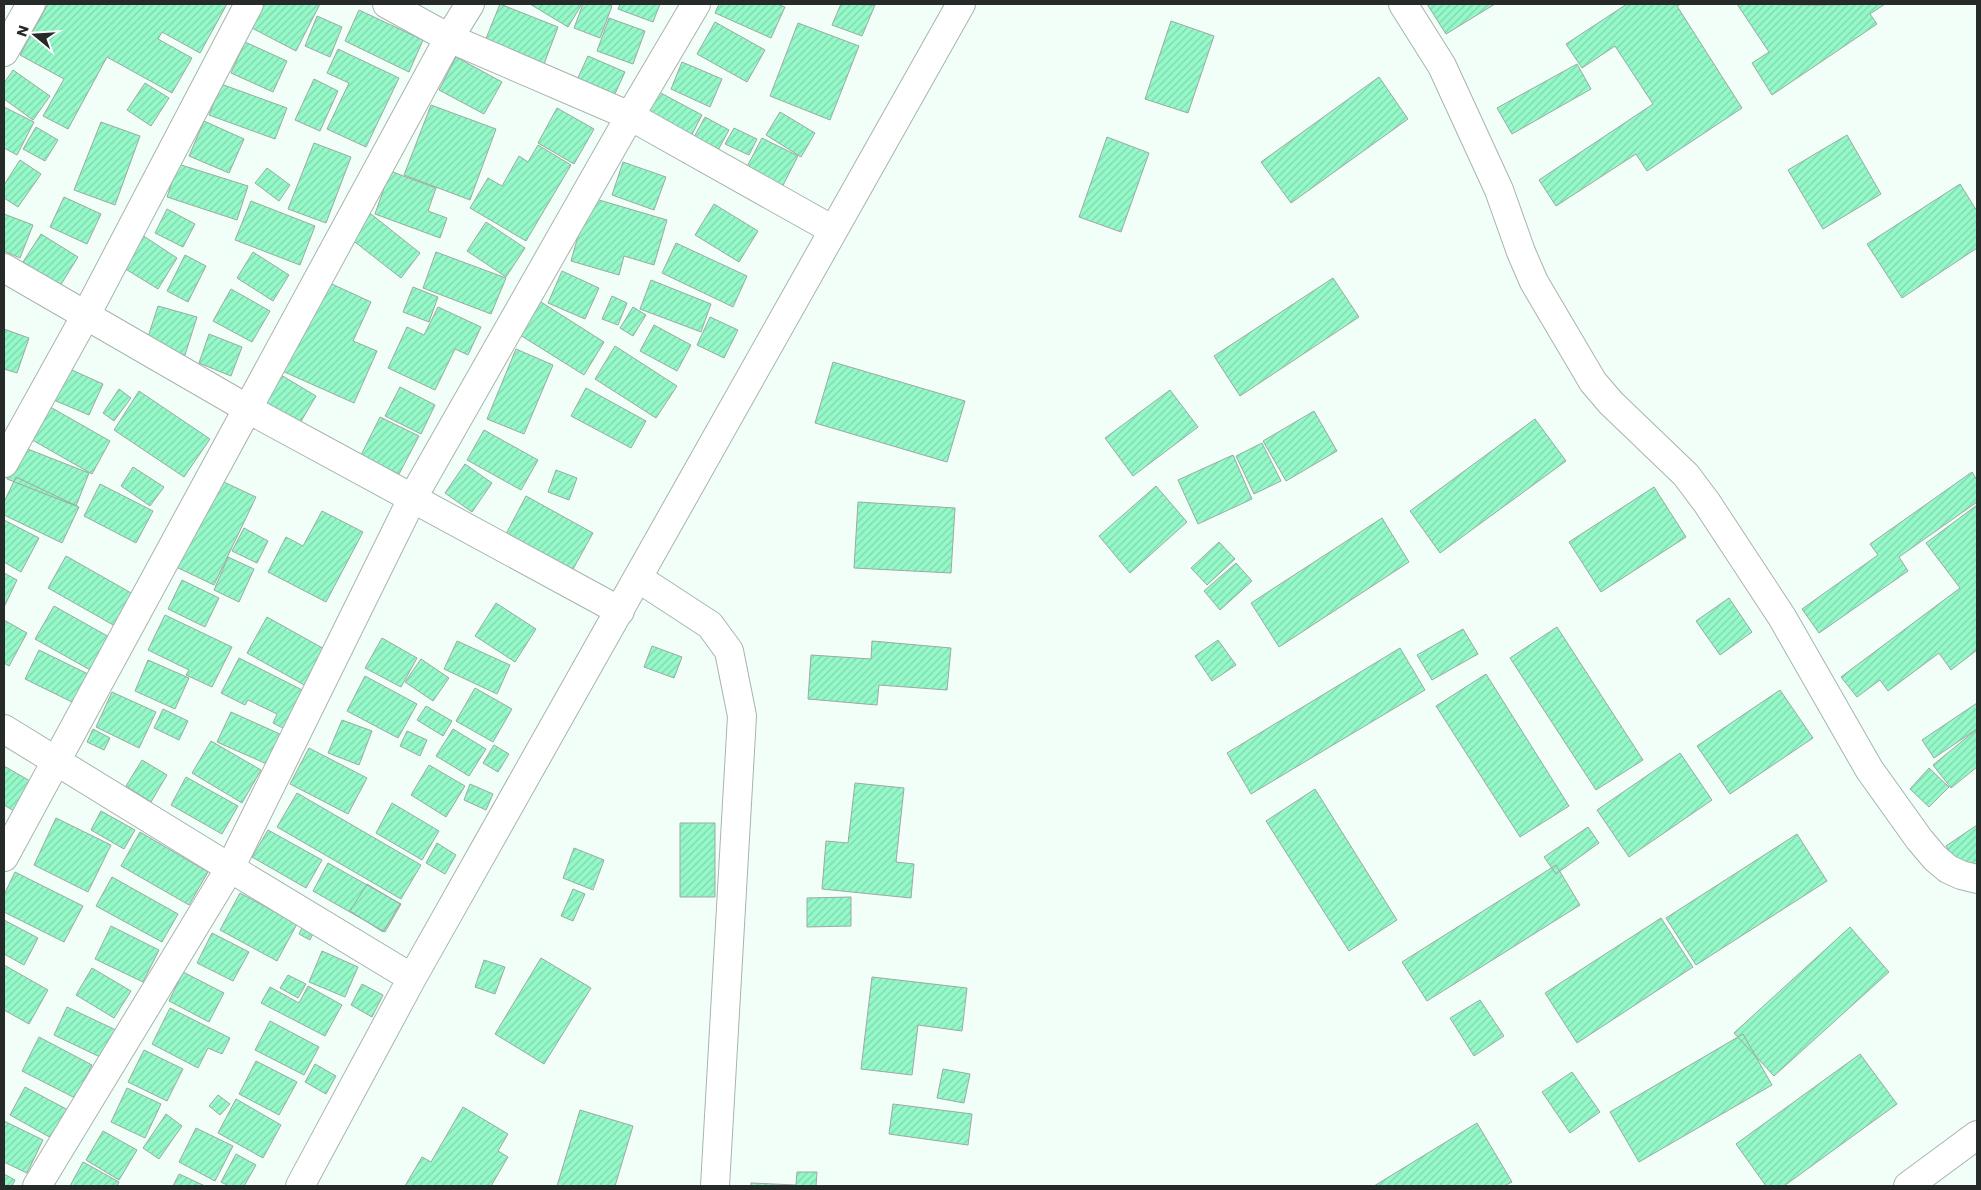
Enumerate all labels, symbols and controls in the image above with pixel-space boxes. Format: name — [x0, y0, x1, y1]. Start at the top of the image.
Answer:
north arrow — [10, 10, 60, 60]
text: N — [11, 23, 34, 39]

